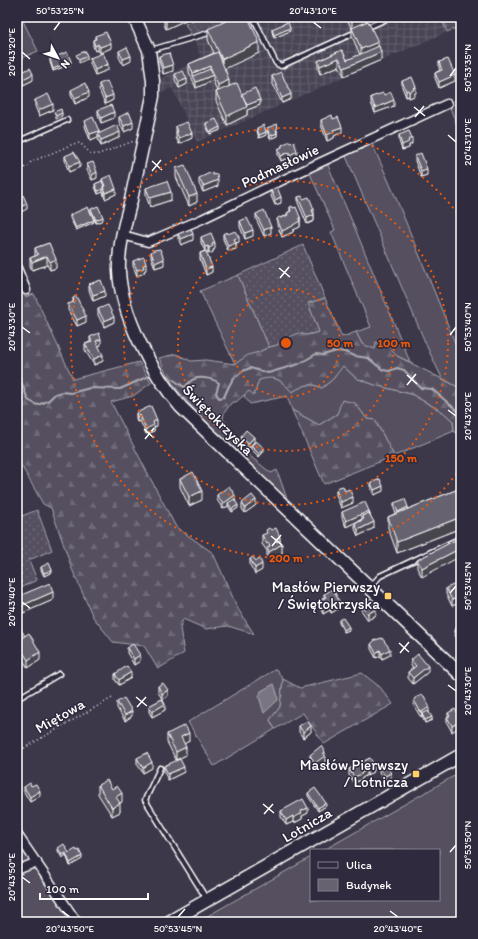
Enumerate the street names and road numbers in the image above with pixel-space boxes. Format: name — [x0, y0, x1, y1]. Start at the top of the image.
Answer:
street label: Podmasłowie — [238, 140, 322, 192]
street label: Świętokrzyska — [179, 381, 257, 459]
street label: Miętowa — [32, 695, 88, 737]
street label: Lotnicza — [279, 803, 335, 846]

